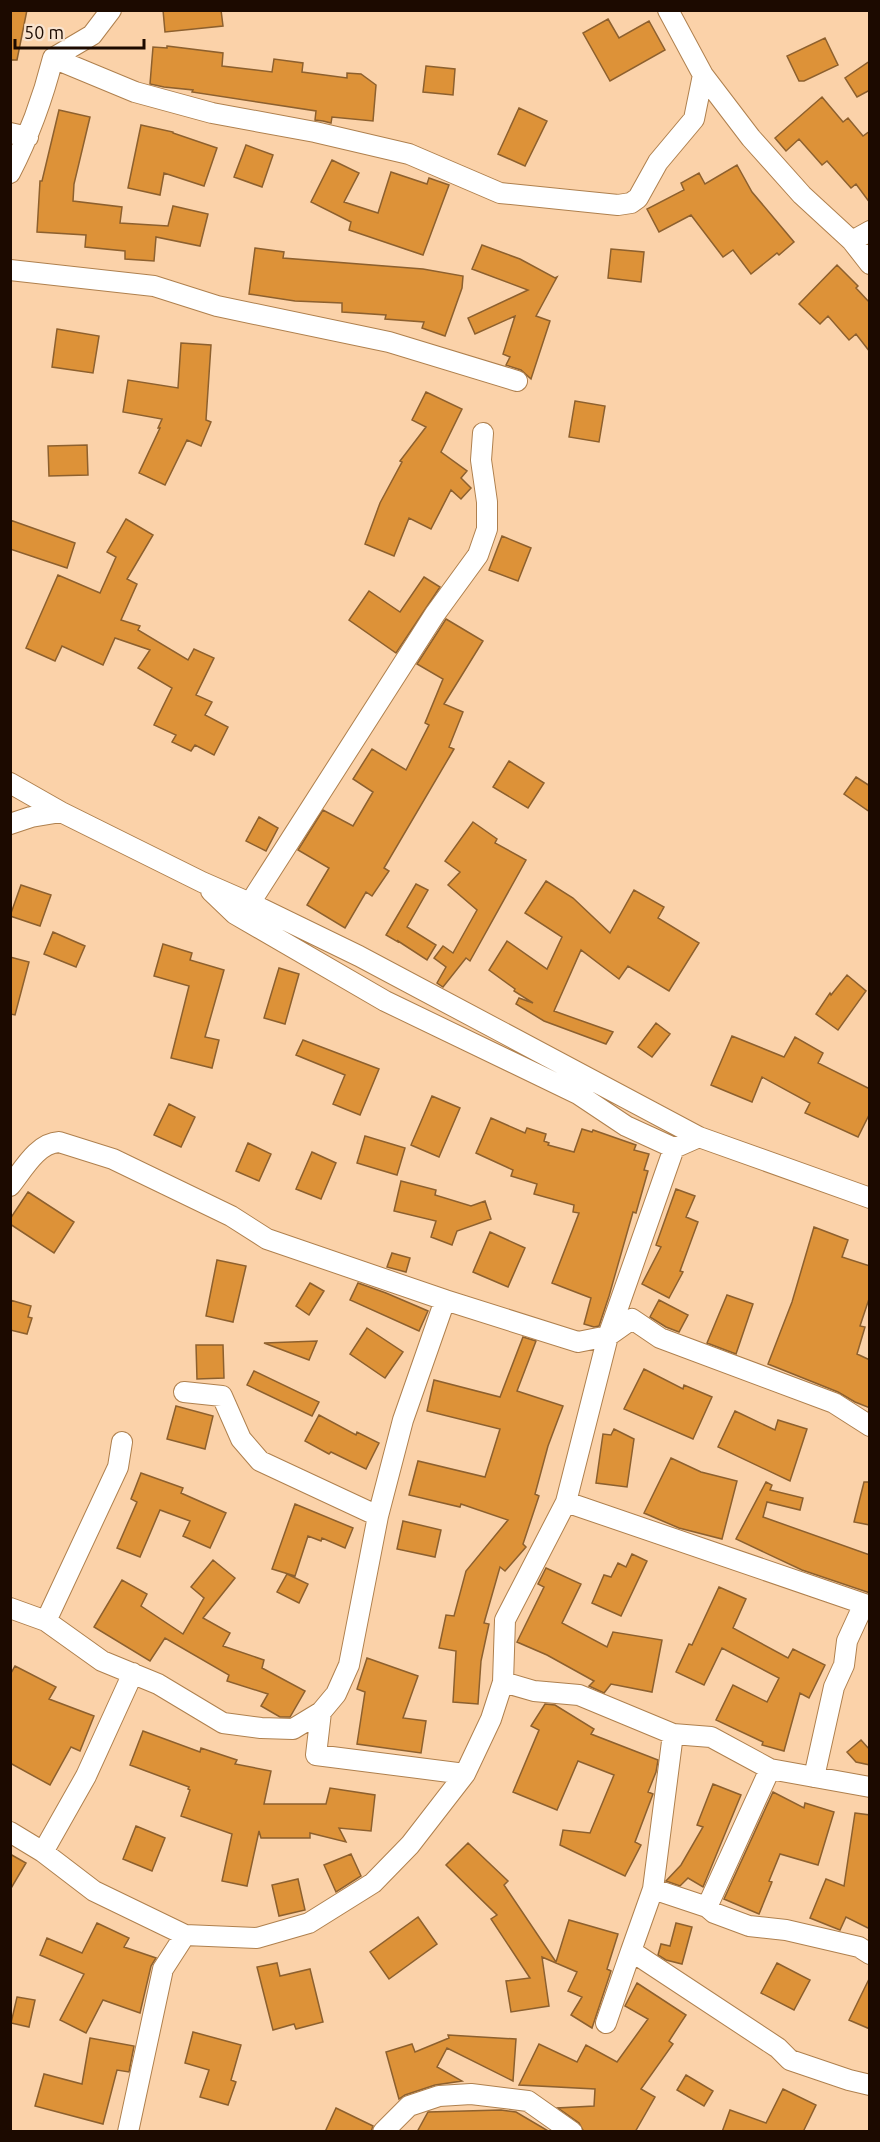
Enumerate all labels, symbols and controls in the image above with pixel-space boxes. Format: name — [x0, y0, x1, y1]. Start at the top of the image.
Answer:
scale bar — [15, 12, 144, 50]
text: 50 m — [24, 22, 64, 42]

